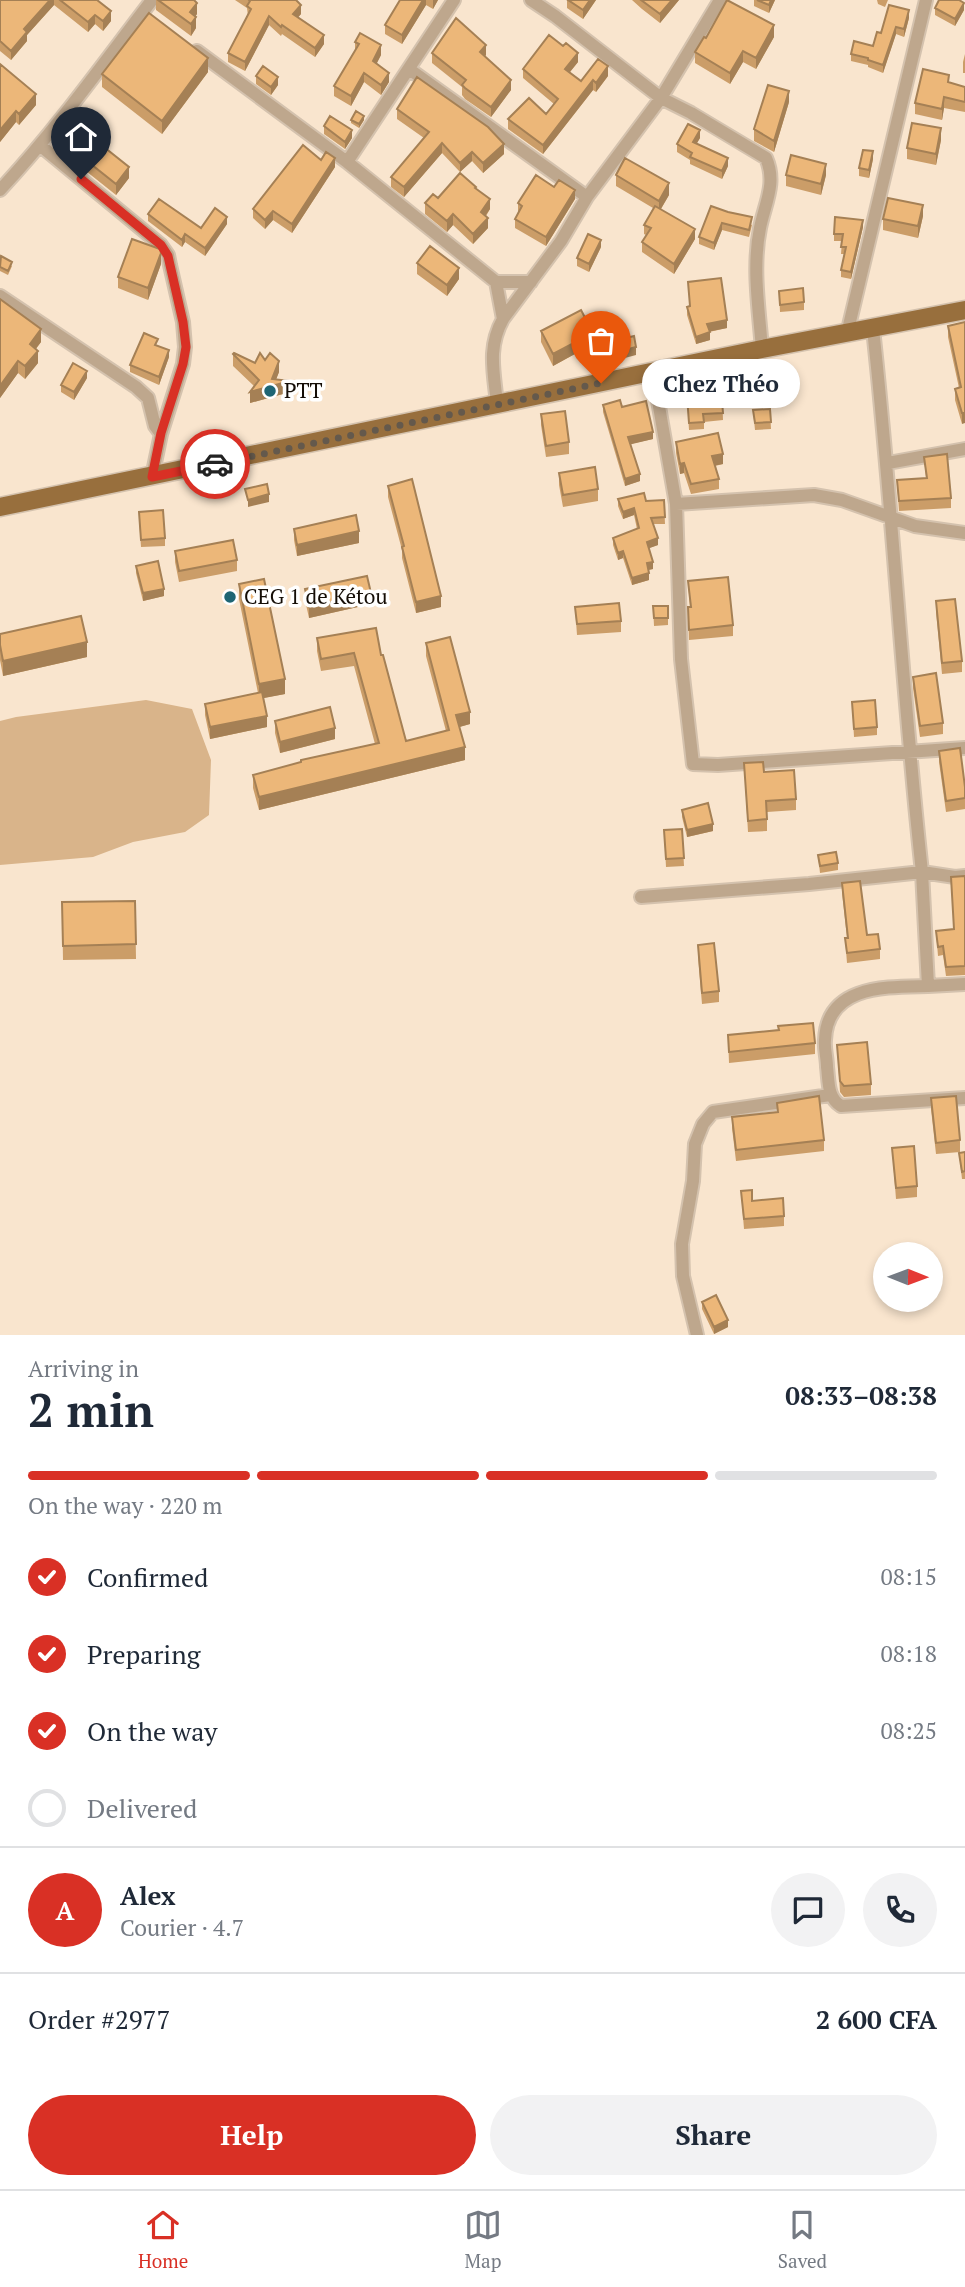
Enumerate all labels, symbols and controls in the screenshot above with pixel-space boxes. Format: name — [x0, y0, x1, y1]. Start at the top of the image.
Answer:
pin — [51, 107, 111, 179]
icon: home — [62, 118, 100, 156]
pin — [571, 311, 631, 383]
icon: bag — [582, 322, 620, 360]
callout: Chez Théo — [643, 358, 800, 408]
text: Chez Théo — [663, 368, 779, 399]
place label: PTT — [284, 376, 323, 404]
marker: PTT — [262, 383, 278, 399]
courier — [180, 429, 250, 499]
icon: car — [196, 445, 234, 483]
place label: CEG 1 de Kétou — [244, 582, 388, 610]
marker: CEG 1 de Kétou — [222, 589, 238, 605]
north arrow — [873, 1242, 943, 1312]
map controls — [873, 1242, 943, 1312]
text: Arriving in — [28, 1353, 139, 1384]
text: 08:33–08:38 — [785, 1378, 937, 1412]
text: 2 min — [28, 1379, 154, 1440]
text: On the way · 220 m — [28, 1490, 222, 1521]
icon: check — [28, 1558, 66, 1596]
text: Confirmed — [87, 1560, 208, 1594]
text: 08:15 — [880, 1561, 937, 1592]
icon: check — [28, 1635, 66, 1673]
text: Preparing — [87, 1637, 200, 1671]
text: 08:18 — [880, 1638, 937, 1669]
icon: check — [28, 1712, 66, 1750]
text: On the way — [87, 1714, 218, 1748]
text: 08:25 — [880, 1715, 937, 1746]
text: Delivered — [87, 1791, 197, 1825]
button: chat — [771, 1873, 845, 1947]
button: phone — [863, 1873, 937, 1947]
text: Alex — [120, 1878, 176, 1912]
text: A — [56, 1893, 74, 1927]
text: Courier · 4.7 — [120, 1912, 244, 1943]
text: Order #2977 — [28, 2002, 170, 2036]
text: 2 600 CFA — [816, 2002, 937, 2036]
button: Help — [28, 2095, 476, 2175]
button: Share — [490, 2095, 937, 2175]
tab: Home — [138, 2206, 188, 2273]
tab: Map — [464, 2206, 502, 2273]
tab: Saved — [778, 2206, 827, 2273]

